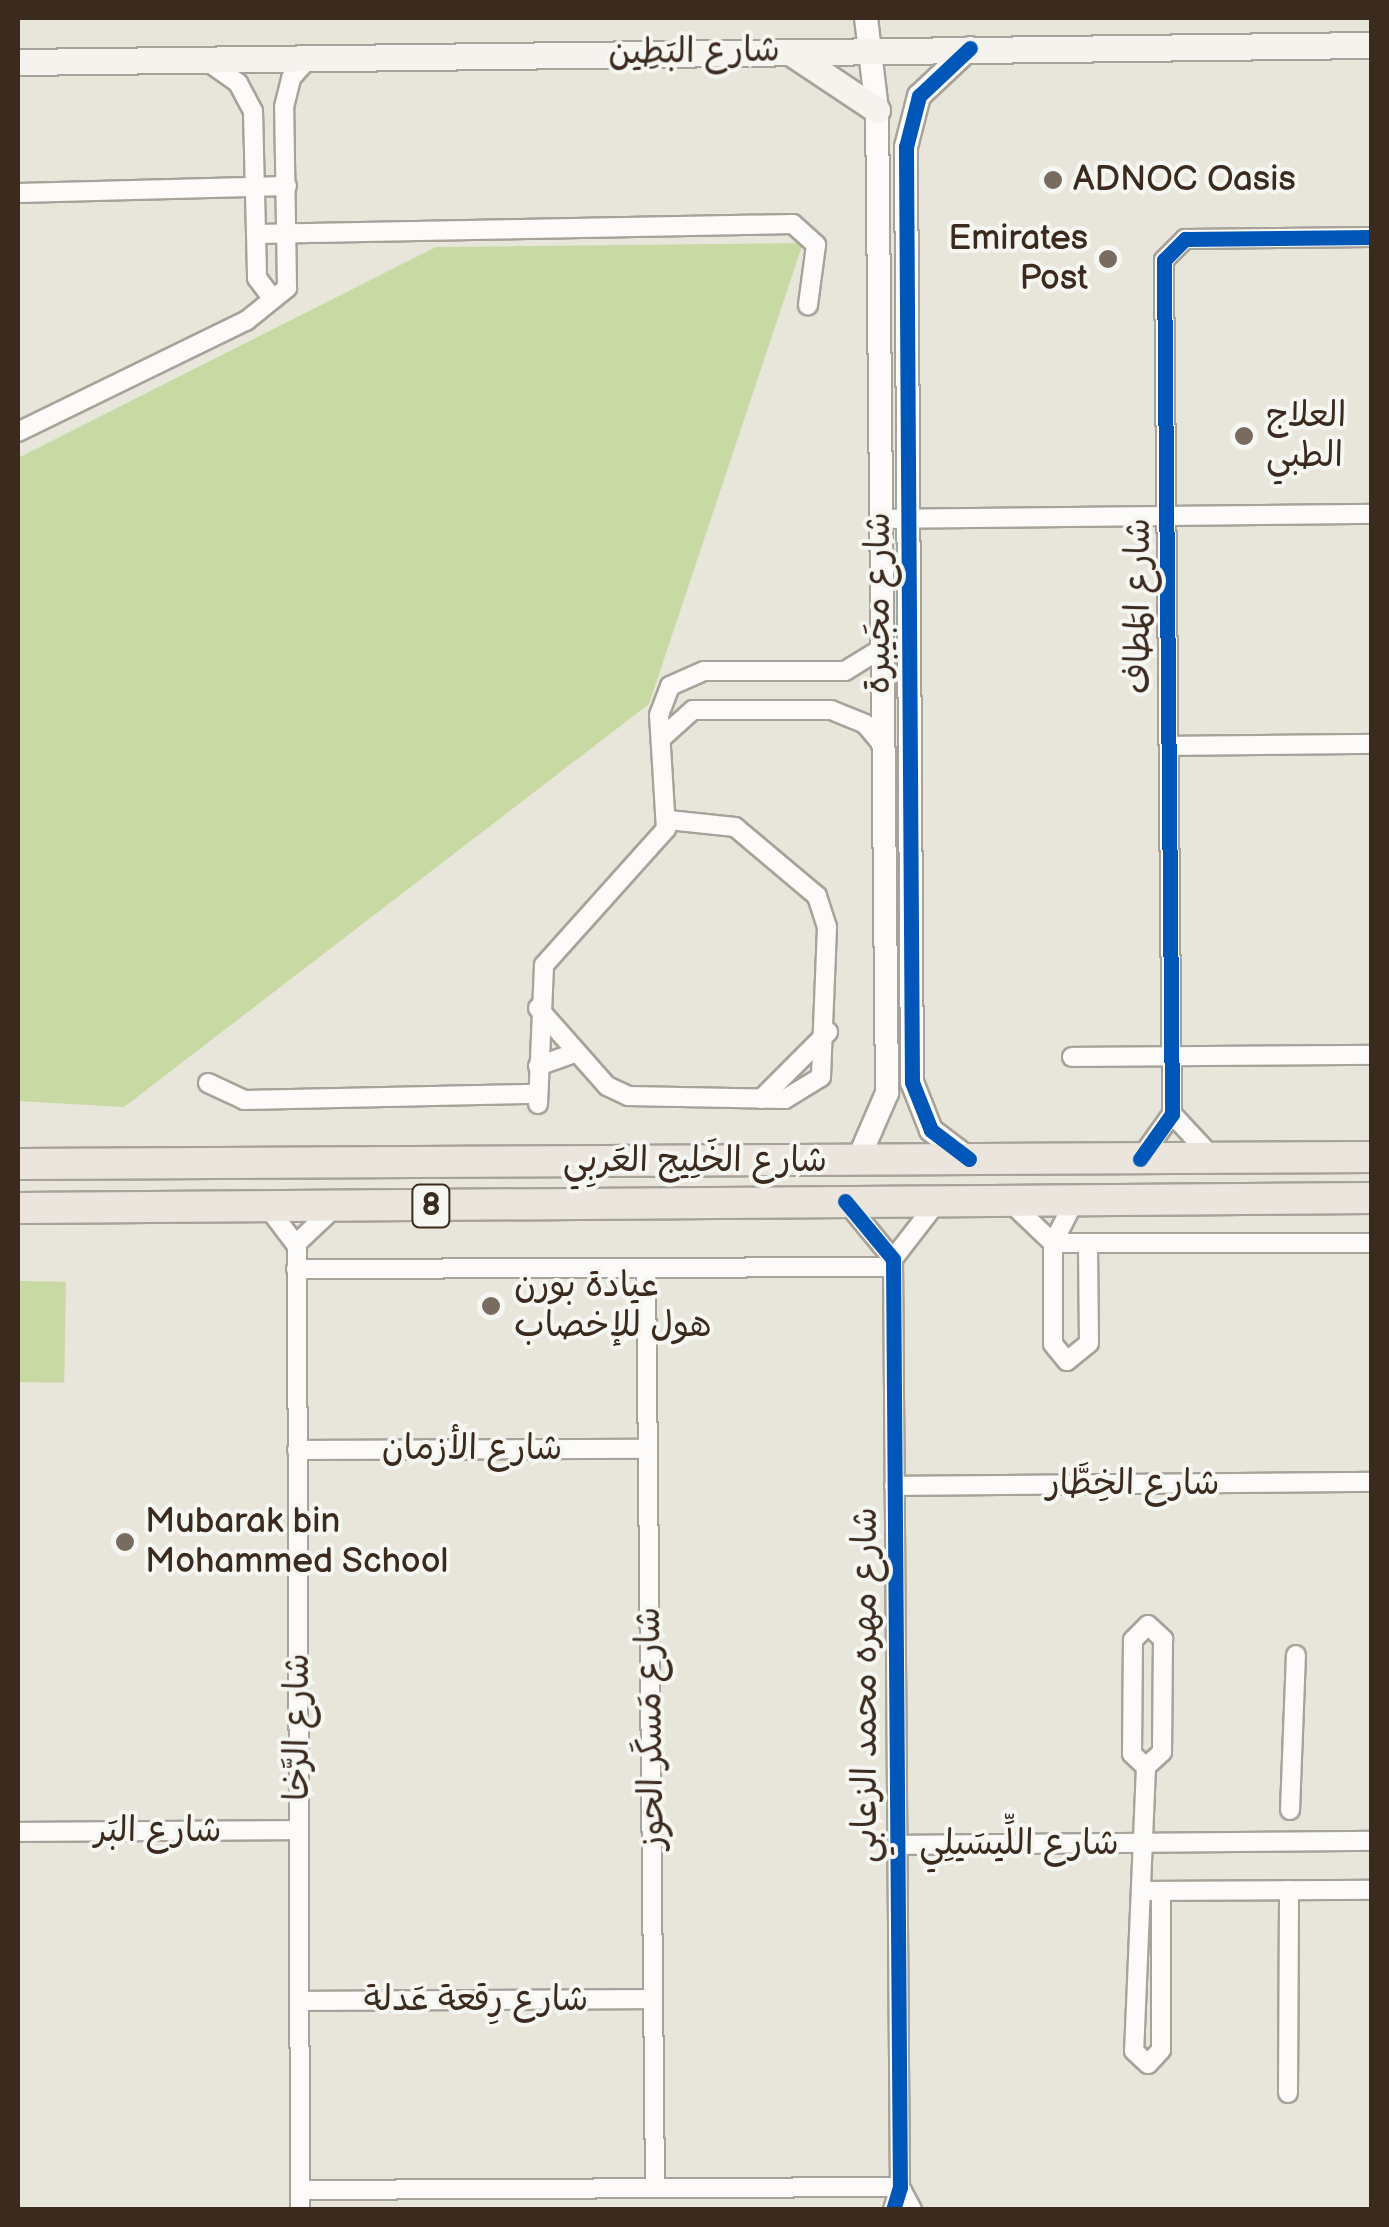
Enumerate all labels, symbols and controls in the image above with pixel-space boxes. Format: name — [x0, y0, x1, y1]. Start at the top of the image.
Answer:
street label: شارع البَطِين — [608, 30, 780, 74]
place label: ADNOC Oasis — [1073, 159, 1296, 201]
marker: ADNOC Oasis — [1042, 169, 1064, 191]
place label: Emirates Post — [948, 218, 1088, 300]
marker: Emirates Post — [1097, 248, 1119, 270]
place label: العلاج الطبي — [1266, 395, 1346, 477]
marker: العلاج الطبي — [1231, 423, 1257, 449]
street label: شارع مجَيبرة — [858, 512, 900, 694]
street label: شارع المَطاف — [1118, 518, 1160, 694]
street label: شارع الخَلِيج العَربِي — [563, 1140, 827, 1182]
road number: 8 — [411, 1179, 451, 1233]
place label: عيادة بورن هول للإخصاب — [514, 1265, 712, 1347]
marker: عيادة بورن هول للإخصاب — [478, 1293, 504, 1319]
street label: شارع الأزمان — [382, 1428, 562, 1470]
street label: شارع الخِطَّار — [1046, 1463, 1220, 1505]
place label: Mubarak bin Mohammed School — [145, 1501, 449, 1583]
street label: شارع مهره محمد الزعابي — [845, 1507, 887, 1863]
marker: Mubarak bin Mohammed School — [114, 1531, 136, 1553]
street label: شارع مَسكَر الحوز — [628, 1606, 674, 1850]
street label: شارع الرَّخا — [277, 1653, 319, 1801]
street label: شارع البَر — [94, 1810, 222, 1852]
street label: شارع اللِّيسَيلِي — [919, 1823, 1119, 1865]
street label: شارع رِقعة عَدلة — [364, 1979, 588, 2021]

